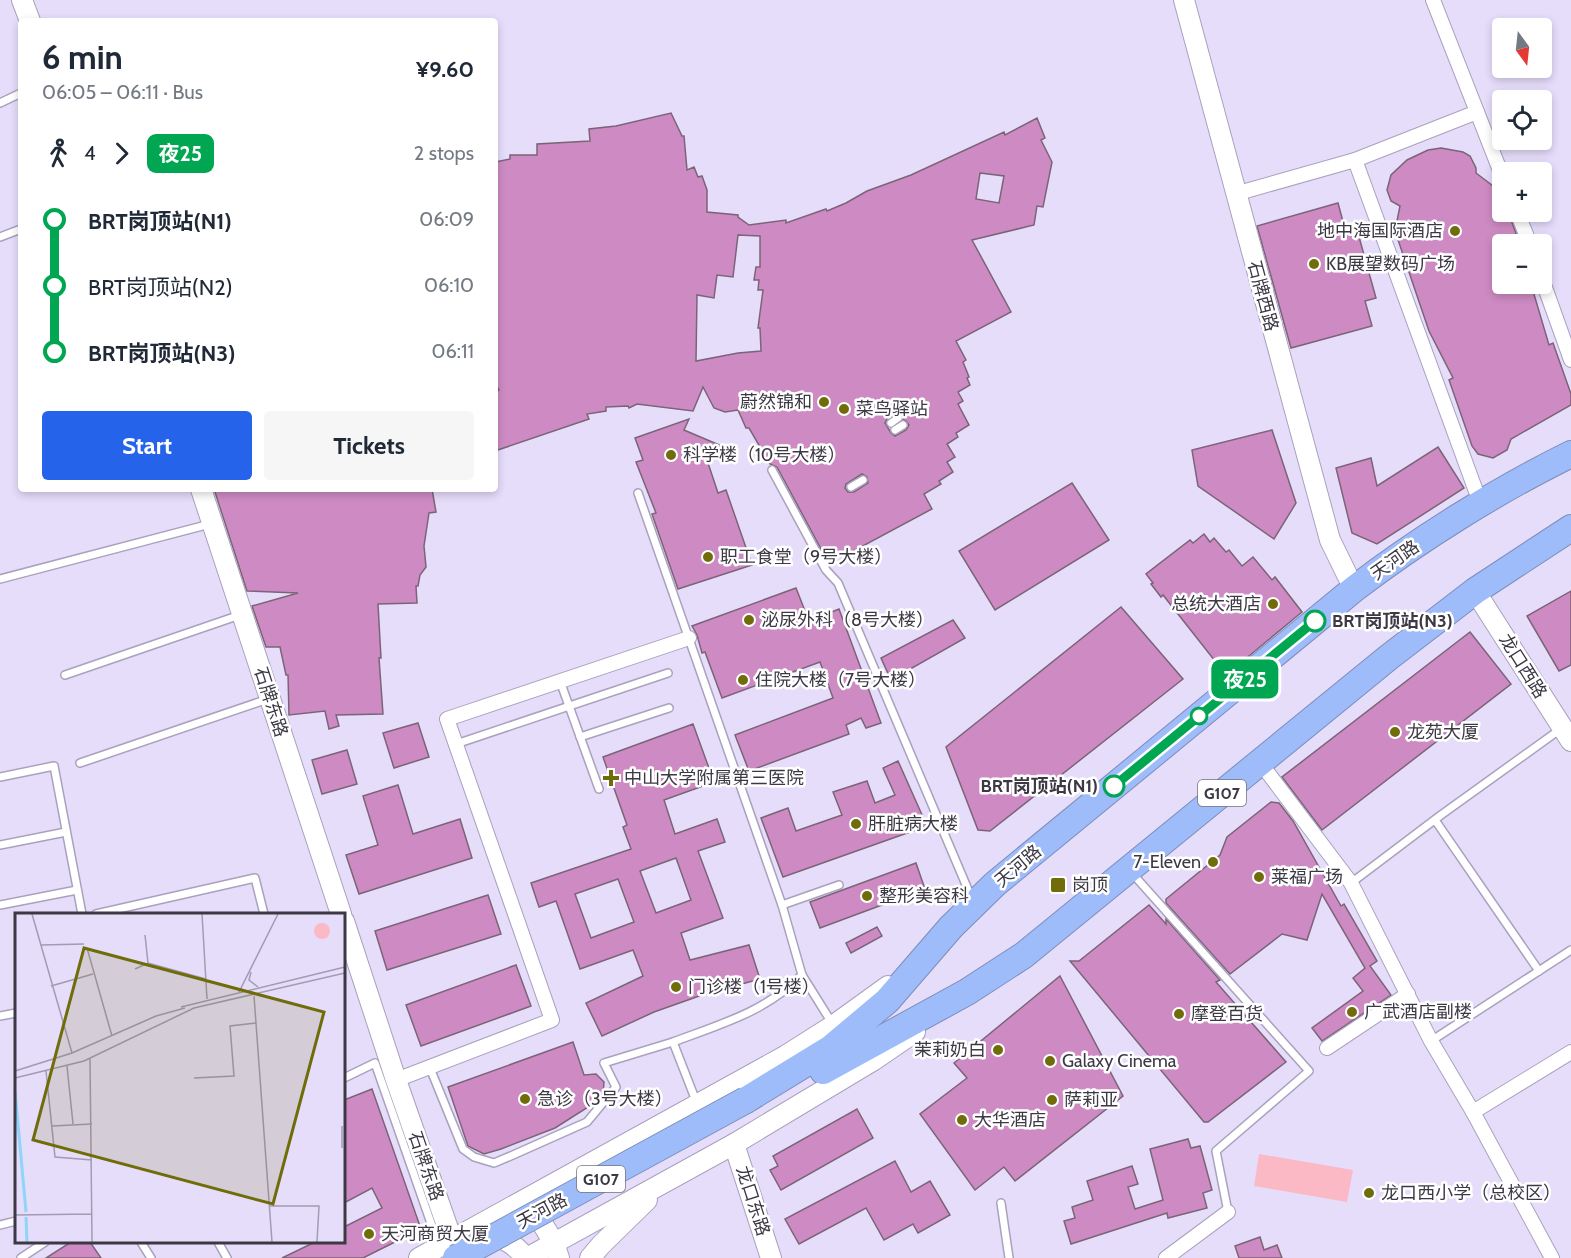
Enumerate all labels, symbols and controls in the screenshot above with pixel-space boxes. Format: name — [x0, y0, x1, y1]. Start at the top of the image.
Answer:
north arrow — [1492, 18, 1552, 78]
map controls — [1492, 18, 1552, 294]
text: 6 min — [42, 37, 123, 77]
text: ¥9.60 — [416, 56, 474, 83]
text: 06:05 – 06:11 · Bus — [42, 80, 203, 104]
button: locate — [1492, 90, 1552, 150]
icon: walk — [42, 137, 75, 170]
icon: forward — [105, 137, 138, 170]
text: 4 — [84, 141, 96, 165]
text: 夜25 — [159, 141, 202, 166]
text: 2 stops — [414, 141, 474, 165]
button: + — [1492, 162, 1552, 222]
text: 06:09 — [419, 207, 474, 231]
text: BRT岗顶站(N1) — [88, 208, 232, 235]
place label: 地中海国际酒店 — [1317, 220, 1443, 242]
marker: 地中海国际酒店 — [1448, 224, 1462, 238]
button: − — [1492, 234, 1552, 294]
place label: KB展望数码广场 — [1326, 253, 1455, 275]
marker: KB展望数码广场 — [1307, 257, 1321, 271]
street label: 石牌西路 — [1243, 258, 1283, 334]
text: 06:10 — [424, 273, 474, 297]
text: BRT岗顶站(N2) — [88, 274, 233, 301]
text: 06:11 — [431, 339, 474, 363]
text: BRT岗顶站(N3) — [88, 340, 235, 367]
place label: 蔚然锦和 — [740, 391, 812, 413]
marker: 蔚然锦和 — [817, 395, 831, 409]
place label: 菜鸟驿站 — [856, 398, 928, 420]
marker: 菜鸟驿站 — [837, 402, 851, 416]
button: Start — [42, 411, 252, 480]
button: Tickets — [264, 411, 474, 480]
place label: 科学楼（10号大楼） — [683, 444, 845, 466]
marker: 科学楼（10号大楼） — [664, 448, 678, 462]
street label: 天河路 — [1367, 536, 1423, 584]
place label: 职工食堂（9号大楼） — [720, 546, 892, 568]
marker: 职工食堂（9号大楼） — [701, 550, 715, 564]
place label: 总统大酒店 — [1171, 593, 1261, 615]
marker: 总统大酒店 — [1266, 597, 1280, 611]
place label: 泌尿外科（8号大楼） — [761, 609, 934, 631]
marker: BRT岗顶站(N3) — [1304, 610, 1326, 632]
place label: BRT岗顶站(N3) — [1332, 610, 1453, 632]
marker: 泌尿外科（8号大楼） — [742, 613, 756, 627]
street label: 龙口西路 — [1495, 630, 1551, 702]
line badge: 夜25 — [1210, 660, 1280, 698]
street label: 石牌东路 — [249, 664, 293, 740]
text: 夜25 — [1223, 667, 1267, 692]
place label: 住院大楼（7号大楼） — [755, 669, 926, 691]
marker: 住院大楼（7号大楼） — [736, 673, 750, 687]
unlabelled marker — [1190, 707, 1208, 725]
place label: 龙苑大厦 — [1407, 721, 1479, 743]
marker: 龙苑大厦 — [1388, 725, 1402, 739]
place label: 中山大学附属第三医院 — [624, 767, 804, 789]
marker: 中山大学附属第三医院 — [602, 769, 620, 787]
place label: BRT岗顶站(N1) — [980, 775, 1098, 797]
marker: BRT岗顶站(N1) — [1103, 775, 1125, 797]
road number: G107 — [1198, 780, 1246, 806]
place label: 肝脏病大楼 — [868, 813, 958, 835]
marker: 肝脏病大楼 — [849, 817, 863, 831]
street label: 天河路 — [990, 840, 1046, 892]
place label: 7-Eleven — [1133, 851, 1201, 873]
marker: 7-Eleven — [1206, 855, 1220, 869]
place label: 莱福广场 — [1271, 866, 1343, 888]
marker: 莱福广场 — [1252, 870, 1266, 884]
place label: 岗顶 — [1072, 874, 1108, 896]
marker: 岗顶 — [1049, 876, 1067, 894]
place label: 整形美容科 — [879, 885, 969, 907]
marker: 整形美容科 — [860, 889, 874, 903]
inset map — [15, 913, 345, 1243]
place label: 门诊楼（1号楼） — [688, 976, 820, 998]
marker: 门诊楼（1号楼） — [669, 980, 683, 994]
place label: 广武酒店副楼 — [1364, 1001, 1472, 1023]
place label: 摩登百货 — [1191, 1003, 1263, 1025]
marker: 广武酒店副楼 — [1345, 1005, 1359, 1019]
marker: 摩登百货 — [1172, 1007, 1186, 1021]
place label: 茉莉奶白 — [914, 1039, 986, 1061]
marker: 茉莉奶白 — [991, 1043, 1005, 1057]
place label: Galaxy Cinema — [1062, 1050, 1177, 1072]
marker: Galaxy Cinema — [1043, 1054, 1057, 1068]
place label: 急诊（3号大楼） — [537, 1088, 673, 1110]
place label: 萨莉亚 — [1064, 1089, 1118, 1111]
marker: 急诊（3号大楼） — [518, 1092, 532, 1106]
marker: 萨莉亚 — [1045, 1093, 1059, 1107]
place label: 大华酒店 — [974, 1109, 1046, 1131]
marker: 大华酒店 — [955, 1113, 969, 1127]
street label: 石牌东路 — [404, 1128, 448, 1204]
street label: 龙口东路 — [731, 1163, 775, 1239]
road number: G107 — [577, 1166, 625, 1192]
place label: 龙口西小学（总校区） — [1381, 1182, 1561, 1204]
marker: 龙口西小学（总校区） — [1362, 1186, 1376, 1200]
street label: 天河路 — [513, 1189, 571, 1233]
place label: 天河商贸大厦 — [381, 1223, 489, 1245]
marker: 天河商贸大厦 — [362, 1227, 376, 1241]

